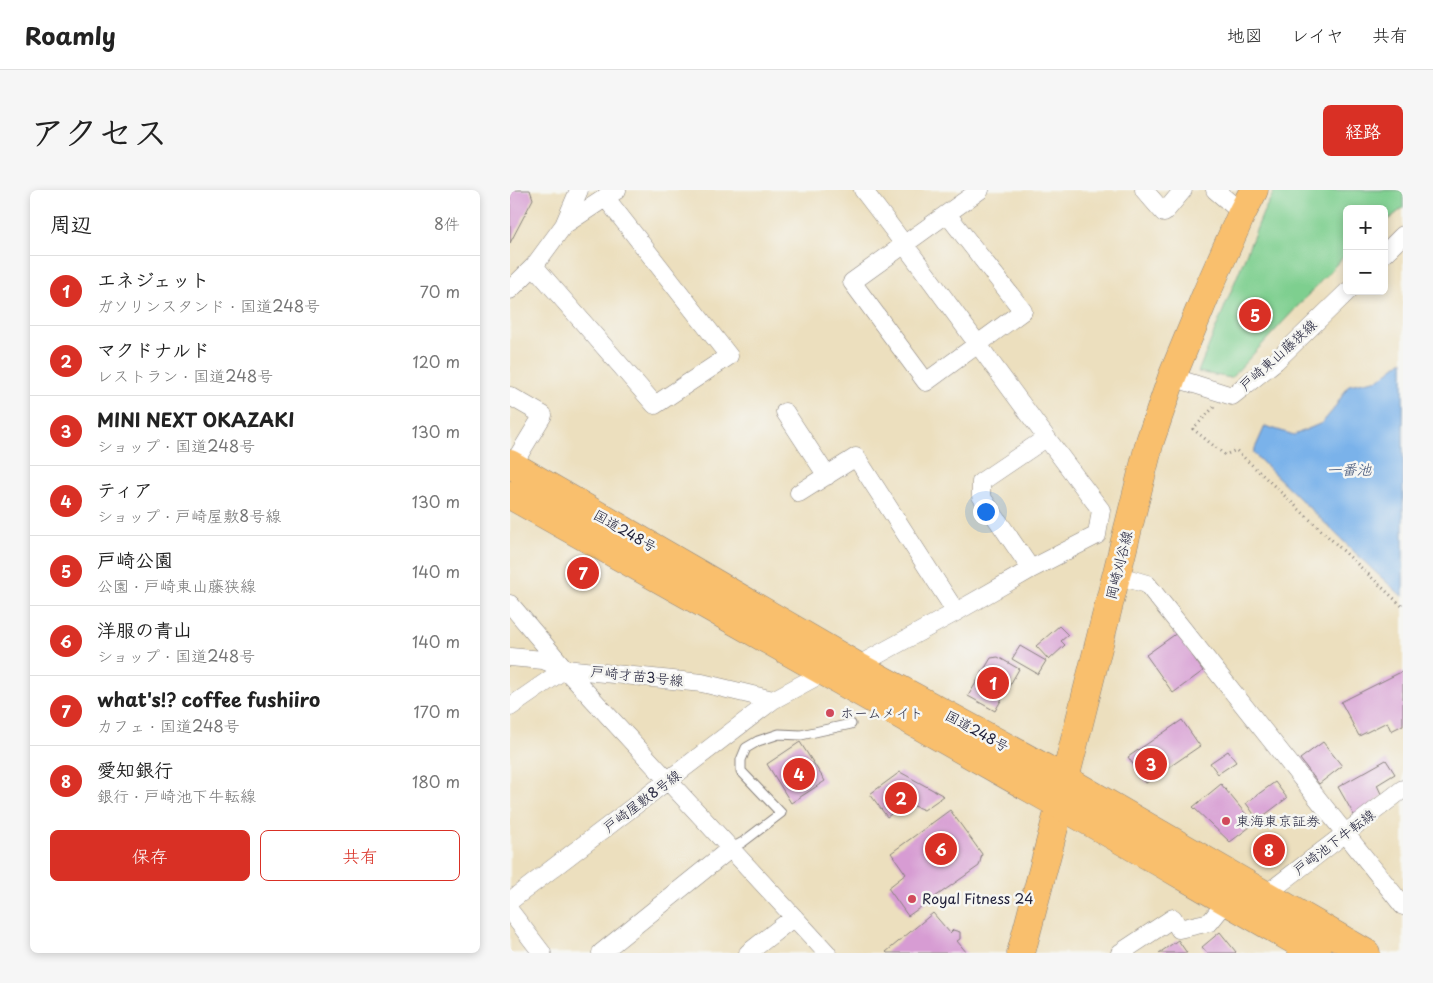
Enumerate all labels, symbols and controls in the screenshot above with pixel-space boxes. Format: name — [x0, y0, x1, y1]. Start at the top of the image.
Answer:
text: Roamly — [25, 17, 116, 53]
text: 地図 — [1227, 21, 1263, 48]
text: レイヤ — [1291, 21, 1344, 48]
text: 共有 — [1372, 21, 1408, 48]
text: アクセス — [30, 104, 168, 157]
button: 経路 — [1323, 105, 1403, 156]
map controls — [1343, 205, 1388, 295]
button: + — [1343, 205, 1388, 250]
text: 周辺 — [50, 207, 92, 239]
text: 8件 — [434, 211, 460, 235]
button: − — [1343, 250, 1388, 295]
text: エネジェット — [97, 265, 209, 293]
text: 1 — [62, 279, 70, 303]
text: 70 m — [420, 279, 460, 303]
text: ガソリンスタンド · 国道248号 — [97, 293, 320, 317]
pin: 5 — [1239, 296, 1271, 334]
street label: 戸崎東山藤狭線 — [1234, 314, 1321, 395]
text: マクドナルド — [97, 335, 210, 363]
text: 2 — [60, 349, 72, 373]
text: 120 m — [413, 349, 460, 373]
text: レストラン · 国道248号 — [97, 363, 273, 387]
text: MINI NEXT OKAZAKI — [97, 405, 294, 433]
text: 3 — [61, 419, 71, 443]
text: 130 m — [412, 419, 460, 443]
text: ショップ · 国道248号 — [97, 433, 255, 457]
water label: 一番池 — [1326, 457, 1372, 480]
text: ティア — [97, 475, 153, 503]
text: 4 — [61, 489, 71, 513]
text: 130 m — [412, 489, 460, 513]
your location — [973, 499, 999, 525]
text: ショップ · 戸崎屋敷8号線 — [97, 503, 281, 527]
street label: 国道248号 — [590, 504, 661, 557]
street label: 岡崎刈谷線 — [1100, 528, 1137, 601]
text: 戸崎公園 — [97, 545, 173, 573]
pin: 7 — [567, 554, 599, 592]
text: 5 — [61, 559, 71, 583]
text: 140 m — [412, 559, 460, 583]
text: 公園 · 戸崎東山藤狭線 — [97, 573, 256, 597]
text: 洋服の青山 — [97, 615, 192, 643]
text: 6 — [60, 629, 72, 653]
text: 140 m — [412, 629, 460, 653]
text: ショップ · 国道248号 — [97, 643, 255, 667]
street label: 戸崎才苗3号線 — [590, 660, 685, 691]
pin: 1 — [977, 664, 1009, 702]
text: what's!? coffee fushiiro — [97, 685, 320, 713]
text: 7 — [61, 699, 71, 723]
text: 170 m — [414, 699, 460, 723]
place label: ホームメイト — [840, 702, 923, 723]
street label: 国道248号 — [942, 704, 1013, 757]
marker: ホームメイト — [824, 707, 836, 719]
text: カフェ · 国道248号 — [97, 713, 240, 737]
pin: 3 — [1135, 745, 1167, 783]
text: 愛知銀行 — [97, 755, 173, 783]
pin: 4 — [783, 755, 815, 793]
street label: 戸崎屋敷8号線 — [598, 764, 685, 837]
text: 8 — [61, 769, 71, 793]
text: 180 m — [412, 769, 460, 793]
pin: 2 — [885, 779, 917, 817]
text: 銀行 · 戸崎池下牛転線 — [97, 783, 256, 807]
street label: 戸崎池下牛転線 — [1288, 804, 1379, 879]
place label: 東海東京証券 — [1236, 810, 1320, 831]
marker: 東海東京証券 — [1220, 815, 1232, 827]
button: 保存 — [50, 830, 250, 881]
button: 共有 — [260, 830, 460, 881]
pin: 6 — [925, 830, 957, 868]
pin: 8 — [1253, 831, 1285, 869]
place label: Royal Fitness 24 — [922, 888, 1033, 909]
marker: Royal Fitness 24 — [906, 893, 918, 905]

